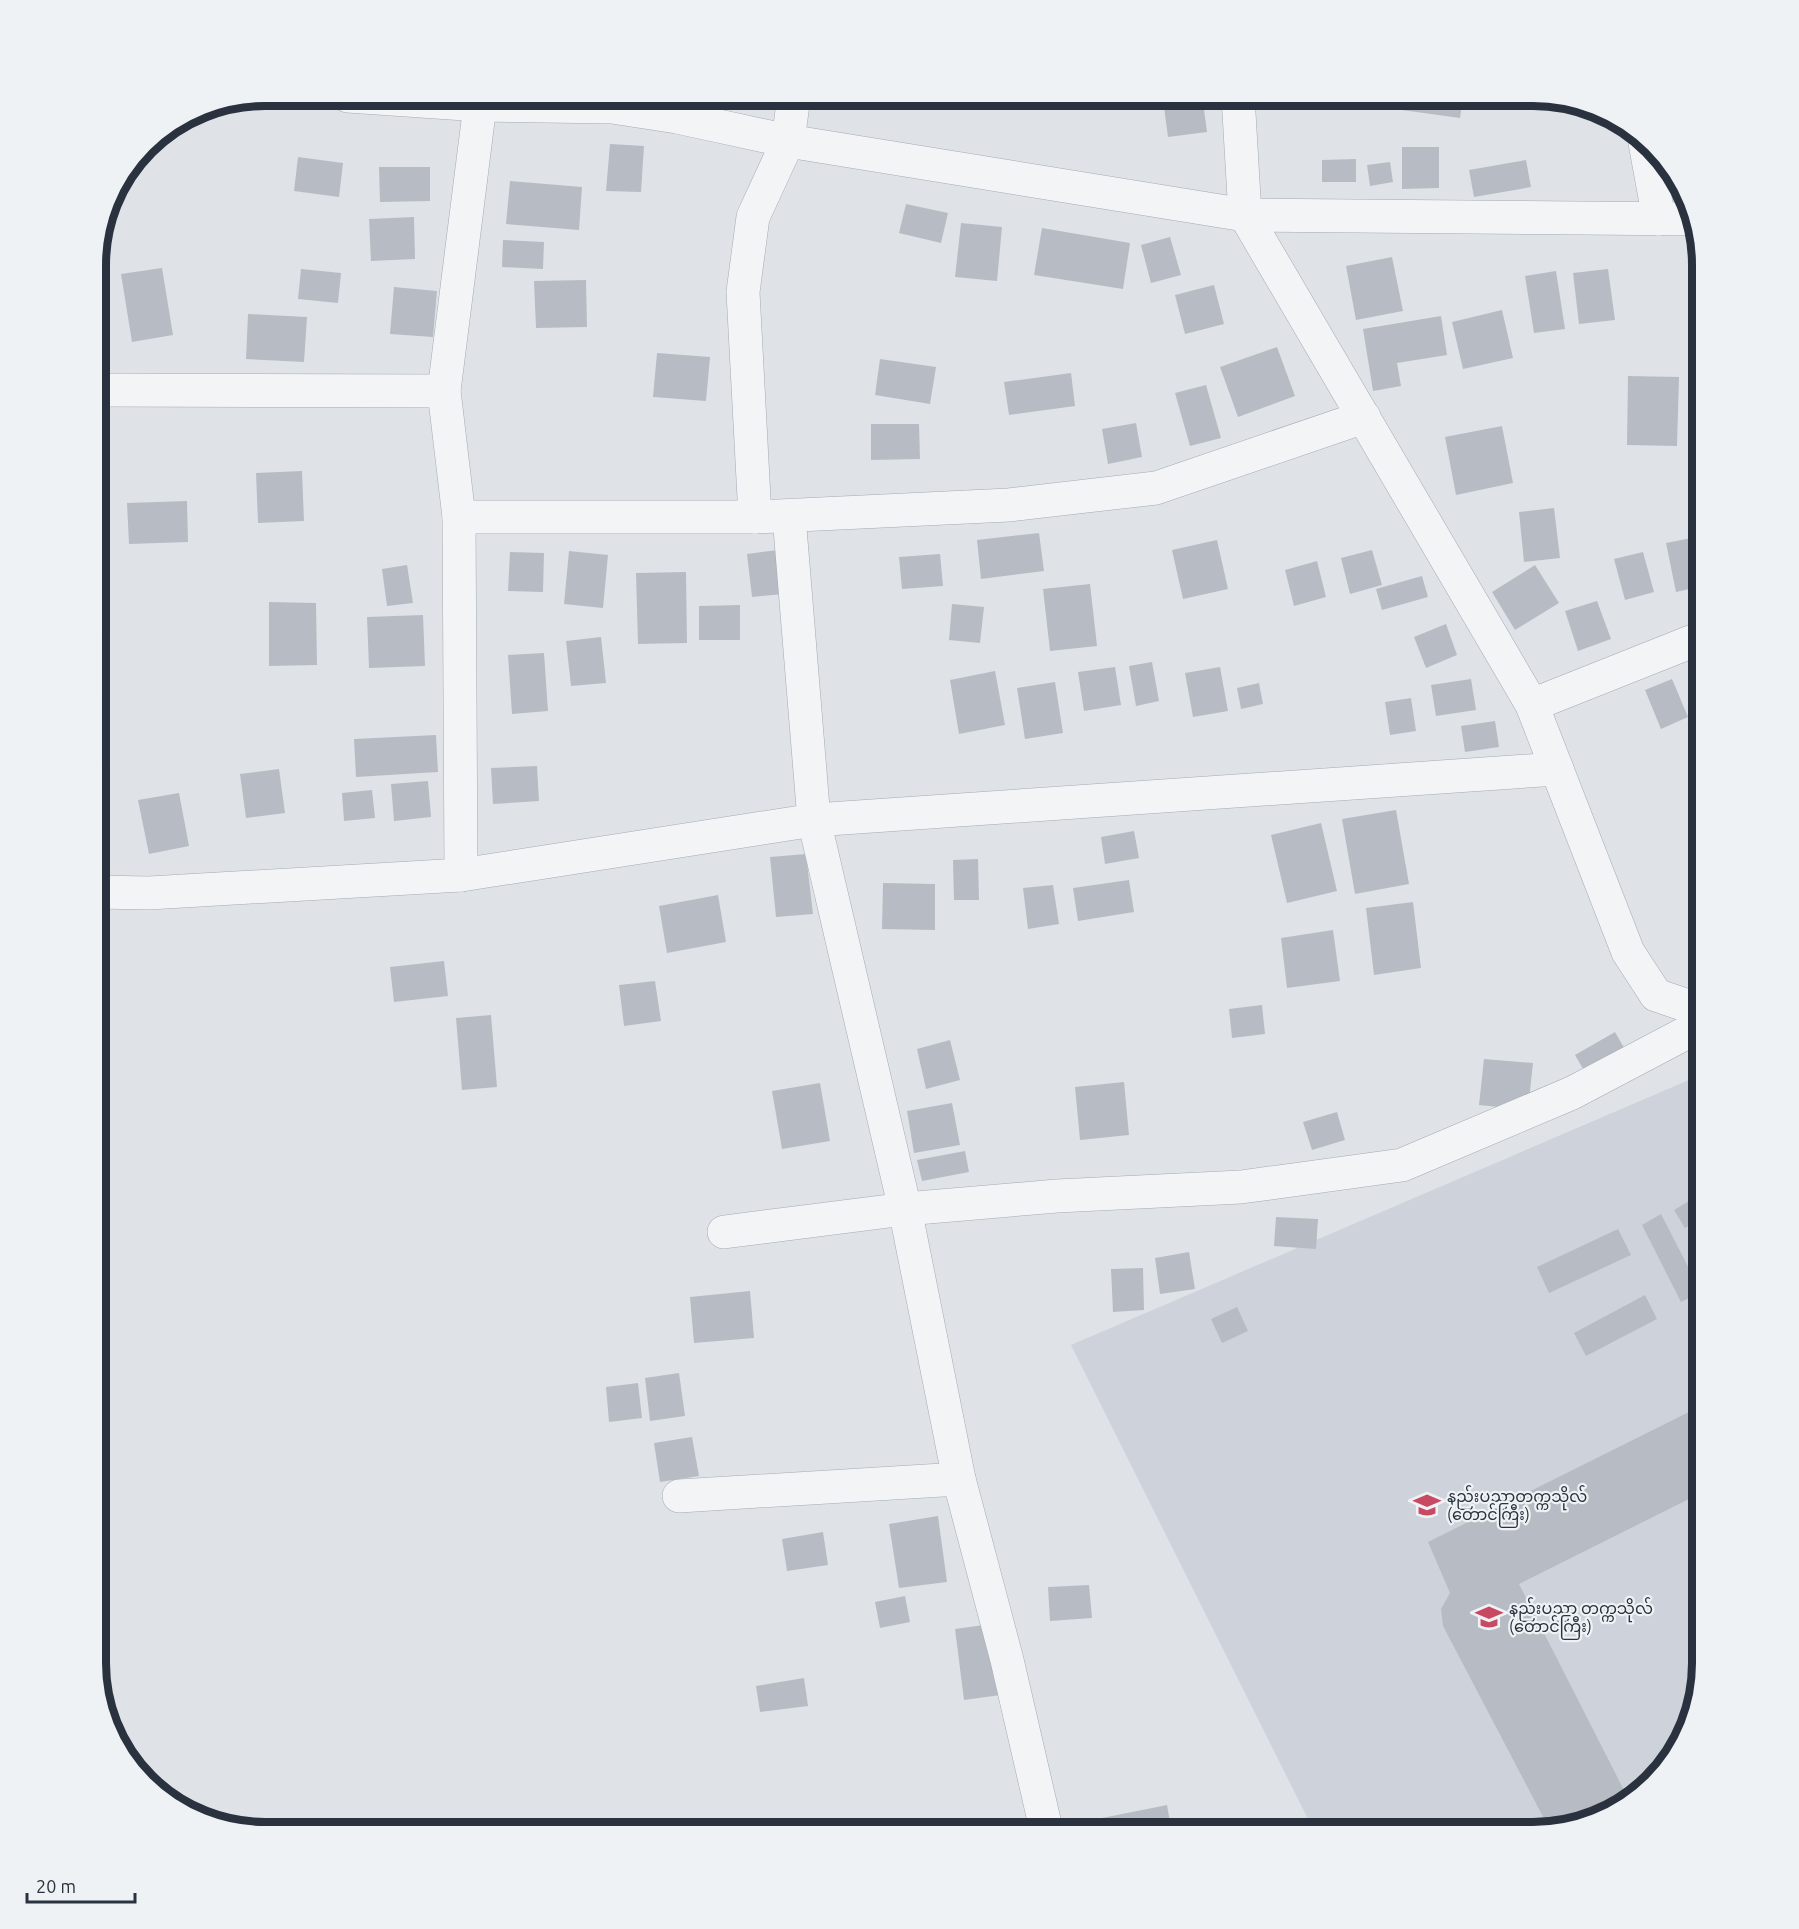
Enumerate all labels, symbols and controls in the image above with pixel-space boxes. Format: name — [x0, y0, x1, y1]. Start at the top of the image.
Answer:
place label: နည်းပညာတက္ကသိုလ် (တောင်ကြီး) — [1447, 1485, 1587, 1528]
school or university icon: နည်းပညာတက္ကသိုလ် (တောင်ကြီး) — [1412, 1490, 1442, 1520]
place label: နည်းပညာ တက္ကသိုလ် (တောင်ကြီး) — [1509, 1597, 1653, 1640]
school or university icon: နည်းပညာ တက္ကသိုလ် (တောင်ကြီး) — [1474, 1602, 1504, 1632]
scale bar — [27, 1866, 135, 1904]
text: 20 m — [36, 1876, 76, 1896]

